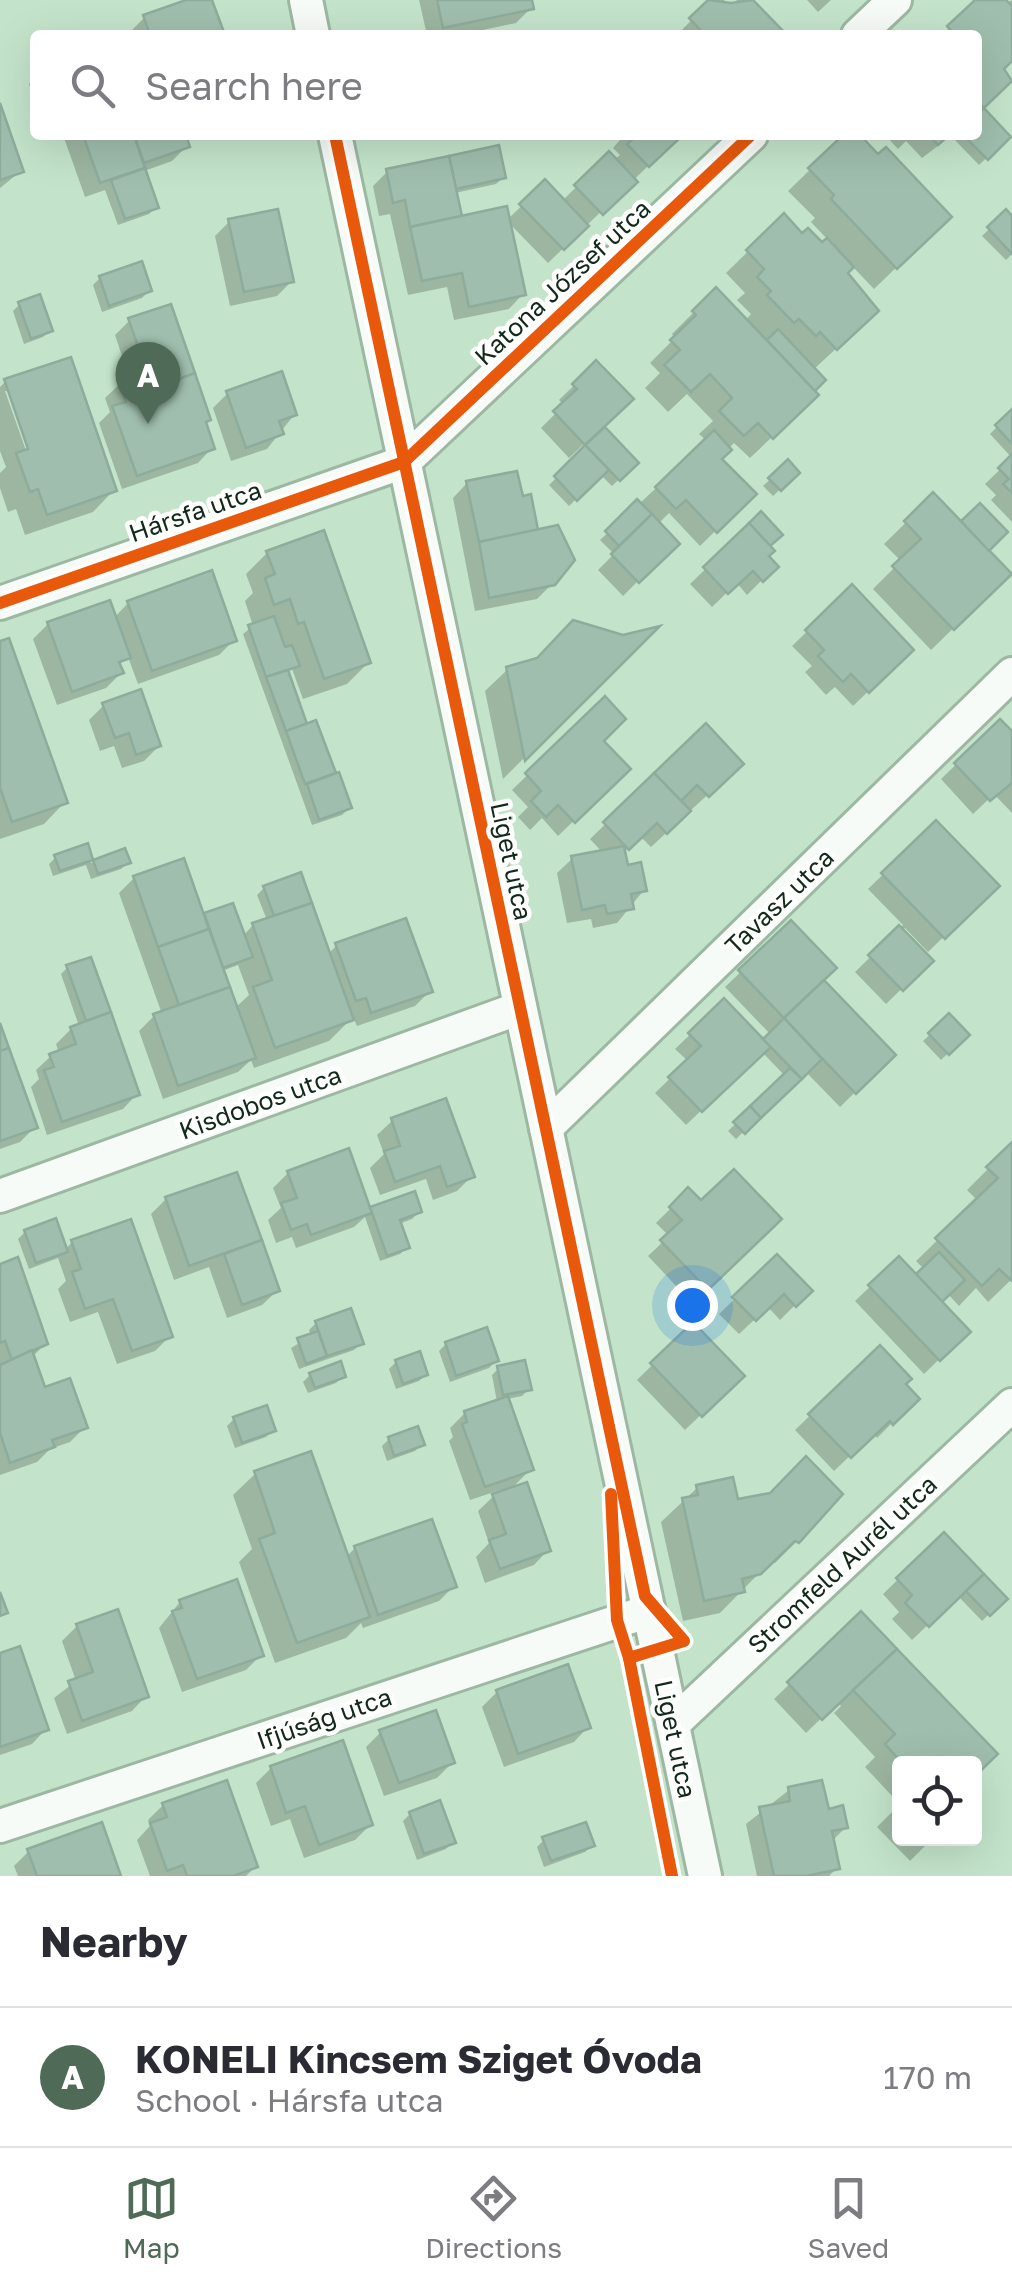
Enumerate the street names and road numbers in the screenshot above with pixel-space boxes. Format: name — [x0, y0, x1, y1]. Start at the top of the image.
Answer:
street label: Katona József utca — [468, 193, 656, 371]
street label: Hársfa utca — [125, 474, 265, 548]
street label: Liget utca — [484, 799, 540, 923]
street label: Tavasz utca — [718, 841, 840, 961]
street label: Kisdobos utca — [175, 1058, 345, 1146]
street label: Stromfeld Aurél utca — [741, 1468, 943, 1660]
street label: Liget utca — [648, 1677, 704, 1801]
street label: Ifjúság utca — [252, 1680, 396, 1756]

